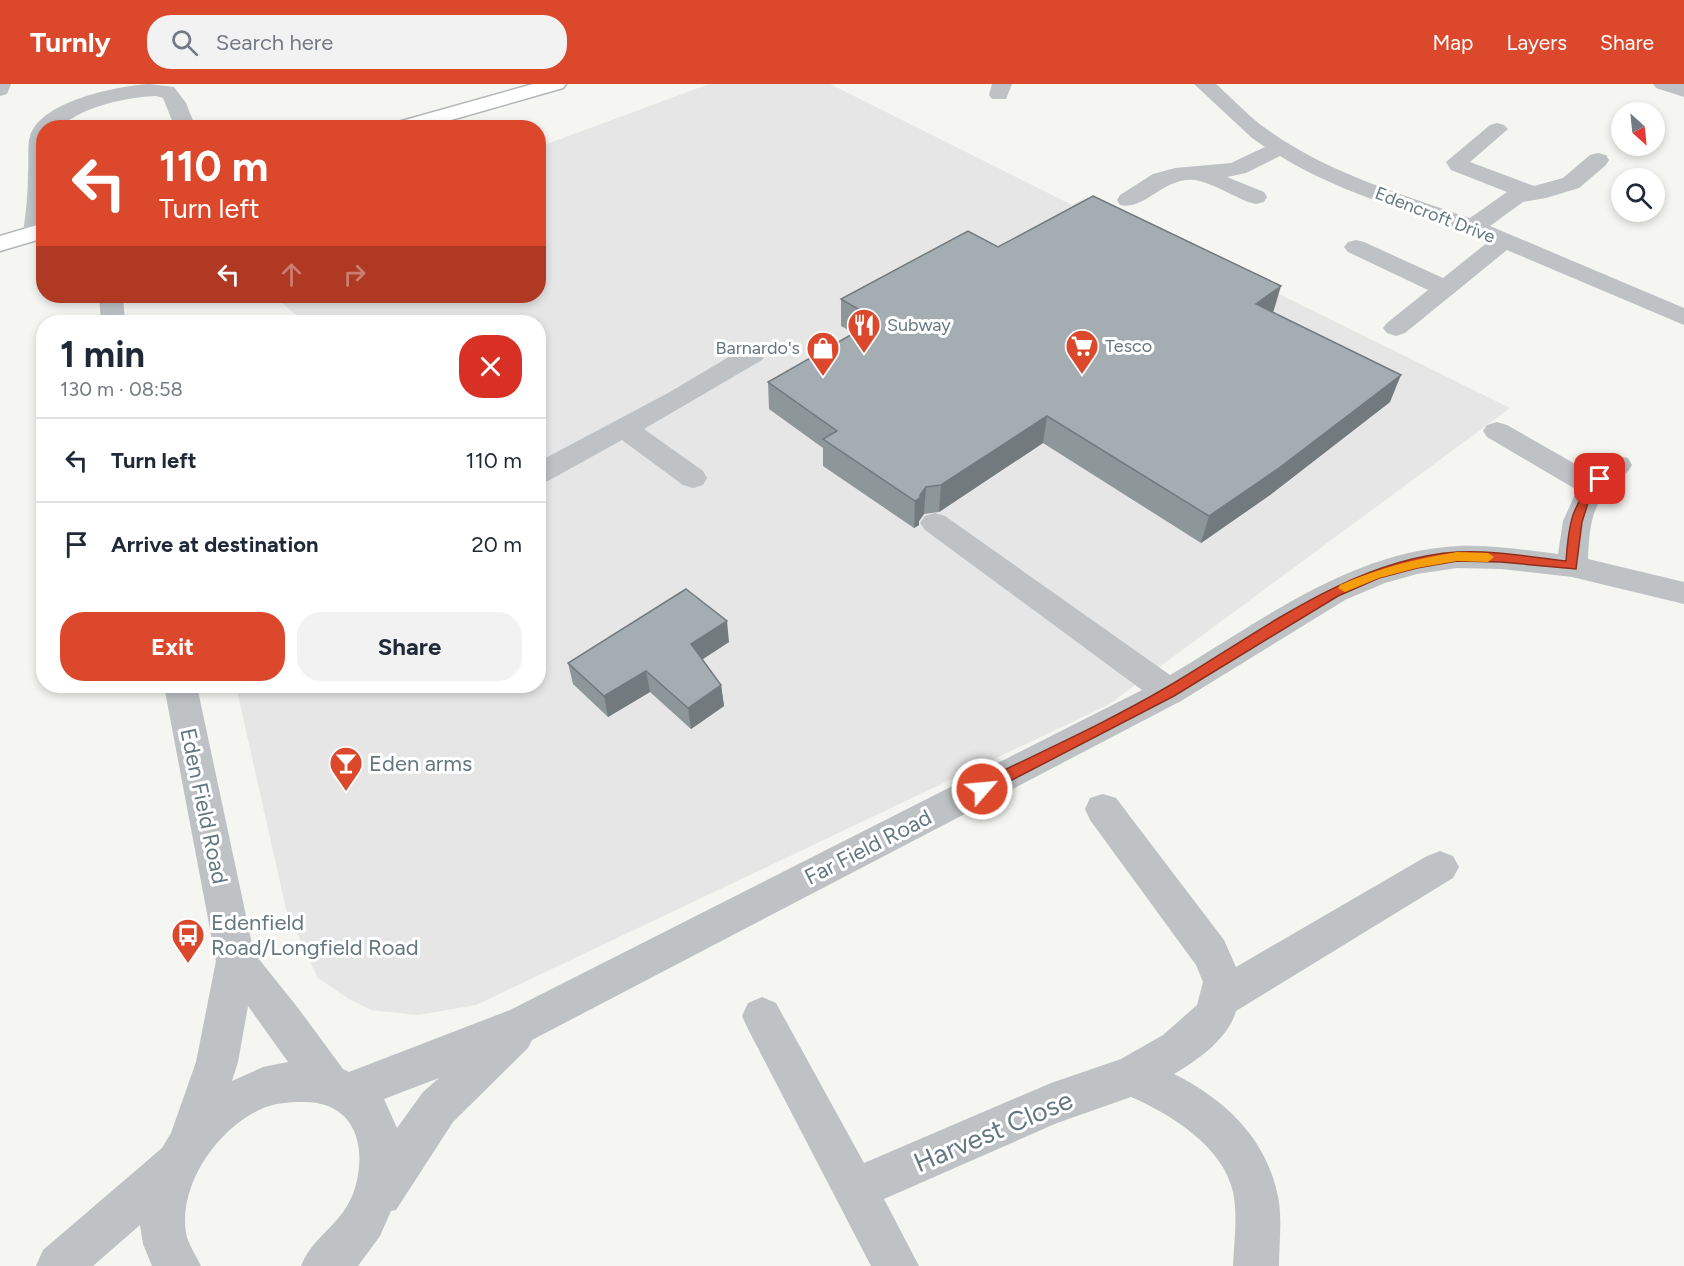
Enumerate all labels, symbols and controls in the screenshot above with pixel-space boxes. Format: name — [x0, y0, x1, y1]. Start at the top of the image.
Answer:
search box — [147, 15, 567, 69]
text: Turnly — [30, 25, 111, 59]
icon: search — [168, 26, 201, 59]
text: Search here — [216, 29, 333, 56]
text: Map — [1433, 30, 1473, 55]
text: Layers — [1506, 30, 1567, 55]
text: Share — [1600, 30, 1654, 55]
north arrow — [1611, 102, 1665, 156]
map controls — [1611, 102, 1665, 222]
text: 110 m — [159, 141, 268, 192]
icon: left — [60, 144, 138, 222]
button: search — [1611, 168, 1665, 222]
street label: Edencroft Drive — [1372, 182, 1498, 248]
text: Turn left — [159, 192, 259, 225]
icon: left — [212, 258, 245, 291]
icon: ahead — [275, 258, 308, 291]
icon: right — [338, 258, 371, 291]
restaurant icon: Subway — [846, 307, 882, 354]
place label: Subway — [887, 314, 951, 336]
supermarket icon: Tesco — [1064, 328, 1100, 375]
shop icon: Barnardo's — [805, 330, 841, 377]
text: 1 min — [60, 333, 145, 376]
button: close — [459, 335, 522, 398]
place label: Tesco — [1105, 335, 1152, 357]
place label: Barnardo's — [715, 337, 800, 359]
text: 130 m · 08:58 — [60, 377, 183, 401]
icon: left — [60, 444, 93, 477]
text: Turn left — [111, 447, 197, 474]
text: 110 m — [466, 447, 522, 474]
pin — [1574, 453, 1625, 504]
icon: arrive — [1583, 462, 1616, 495]
icon: arrive — [60, 528, 93, 561]
text: Arrive at destination — [111, 531, 319, 558]
text: 20 m — [471, 531, 522, 558]
button: Exit — [60, 612, 285, 681]
button: Share — [297, 612, 522, 681]
street label: Eden Field Road — [174, 726, 234, 886]
bar icon: Eden arms — [328, 745, 364, 792]
place label: Eden arms — [369, 750, 472, 777]
position arrow — [950, 757, 1014, 821]
street label: Far Field Road — [800, 803, 936, 891]
place label: Edenfield Road/Longfield Road — [211, 909, 419, 961]
bus stop icon: Edenfield Road/Longfield Road — [170, 917, 206, 964]
street label: Harvest Close — [909, 1083, 1077, 1179]

